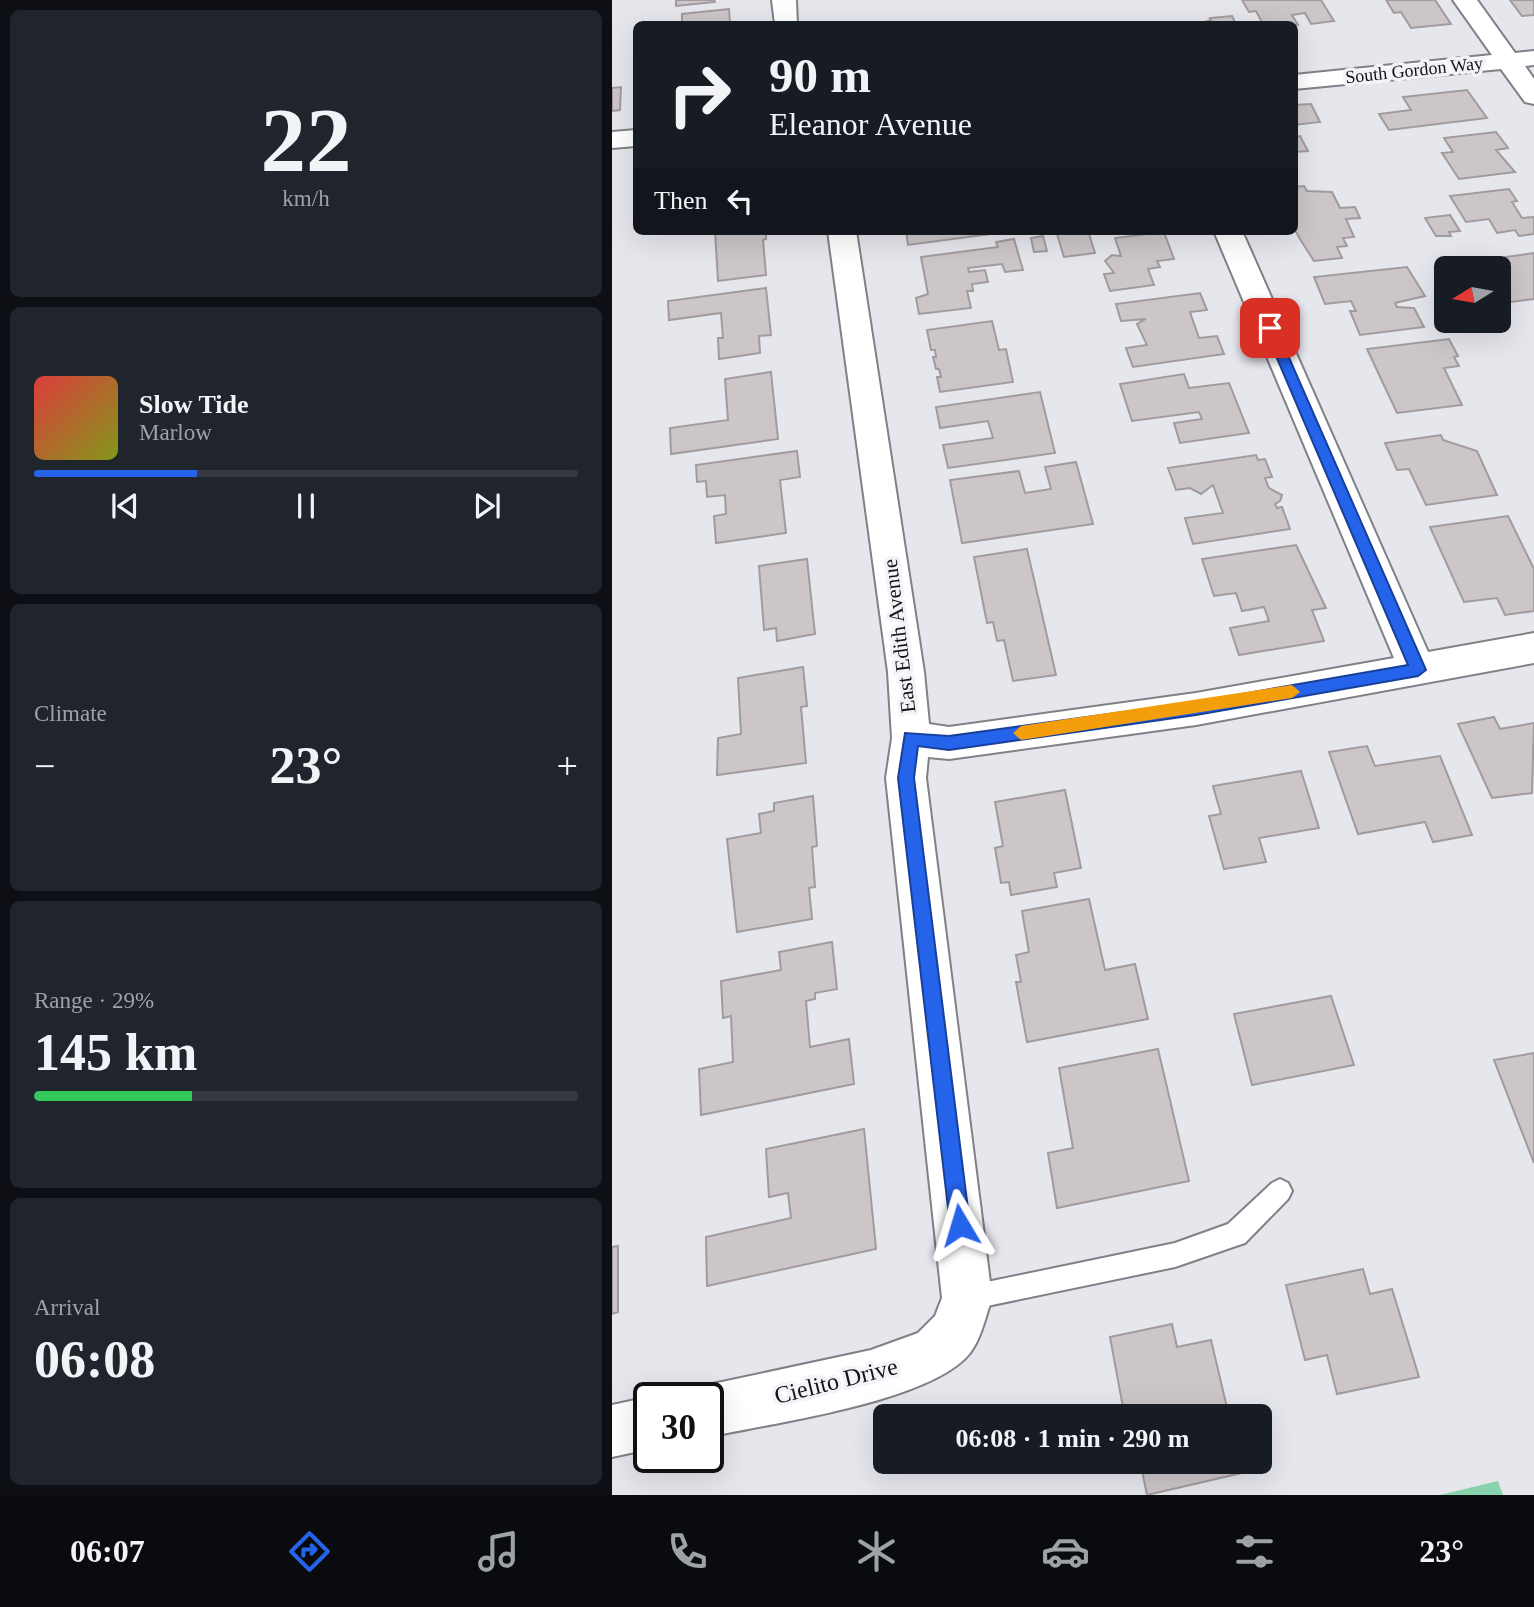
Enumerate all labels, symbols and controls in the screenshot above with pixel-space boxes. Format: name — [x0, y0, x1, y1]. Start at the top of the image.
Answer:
text: 90 m — [769, 48, 871, 103]
icon: right — [654, 49, 745, 140]
street label: South Gordon Way — [1344, 53, 1484, 87]
text: 22 — [261, 90, 352, 191]
text: Eleanor Avenue — [769, 106, 972, 142]
icon: left — [721, 182, 759, 220]
text: km/h — [282, 186, 330, 211]
text: Then — [654, 186, 707, 215]
north arrow — [1434, 256, 1512, 332]
map controls — [1434, 256, 1511, 333]
pin — [1240, 298, 1300, 358]
icon: arrive — [1251, 309, 1289, 347]
text: Slow Tide — [139, 390, 249, 419]
text: Marlow — [139, 420, 212, 445]
icon: previous — [106, 487, 144, 525]
icon: pause — [287, 487, 325, 525]
icon: next — [468, 487, 506, 525]
street label: East Edith Avenue — [878, 558, 920, 714]
text: Climate — [34, 701, 107, 726]
text: 23° — [270, 737, 342, 794]
text: − — [34, 745, 55, 787]
text: + — [557, 745, 578, 787]
text: Range · 29% — [34, 988, 154, 1013]
text: 145 km — [34, 1024, 197, 1081]
position arrow — [923, 1188, 997, 1262]
text: Arrival — [34, 1295, 100, 1320]
text: 06:08 — [34, 1331, 155, 1388]
street label: Cielito Drive — [772, 1353, 900, 1409]
speed limit sign: 30 — [633, 1382, 724, 1473]
text: 06:08 · 1 min · 290 m — [956, 1424, 1190, 1453]
icon: directions — [285, 1527, 334, 1576]
icon: music — [474, 1527, 523, 1576]
icon: phone — [663, 1527, 712, 1576]
icon: climate — [852, 1527, 901, 1576]
icon: car — [1041, 1527, 1090, 1576]
icon: filters — [1230, 1527, 1279, 1576]
text: 06:07 — [70, 1533, 145, 1569]
text: 23° — [1419, 1533, 1464, 1569]

